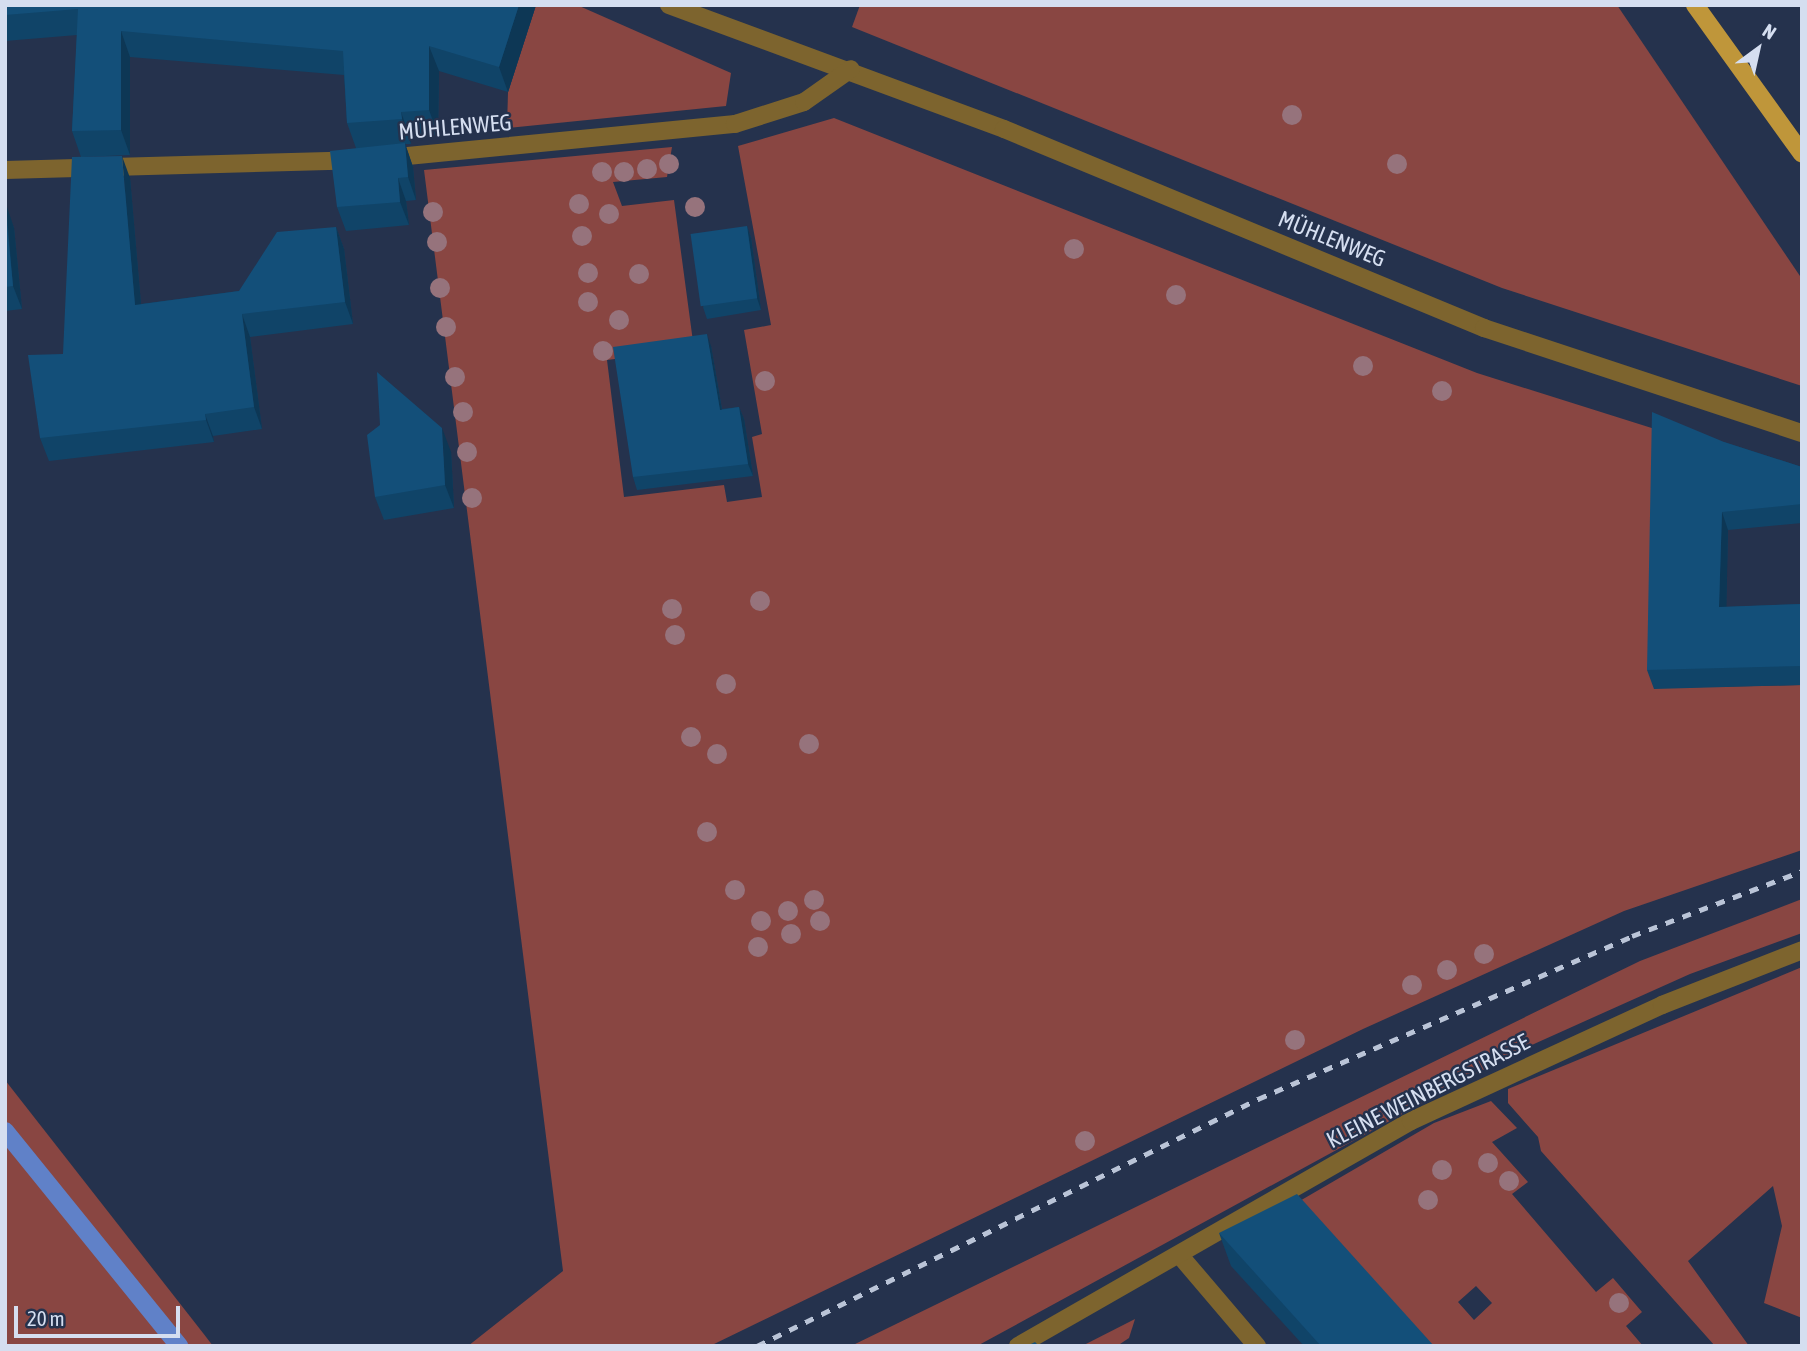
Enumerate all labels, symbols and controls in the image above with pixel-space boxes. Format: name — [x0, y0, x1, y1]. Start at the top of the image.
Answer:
north arrow — [1723, 14, 1793, 84]
text: N — [1759, 19, 1780, 44]
street label: MÜHLENWEG — [397, 108, 513, 146]
street label: MÜHLENWEG — [1274, 205, 1390, 273]
street label: KLEINE WEINBERGSTRASSE — [1322, 1028, 1534, 1154]
scale bar — [18, 1292, 184, 1336]
text: 20 m — [27, 1306, 65, 1330]

